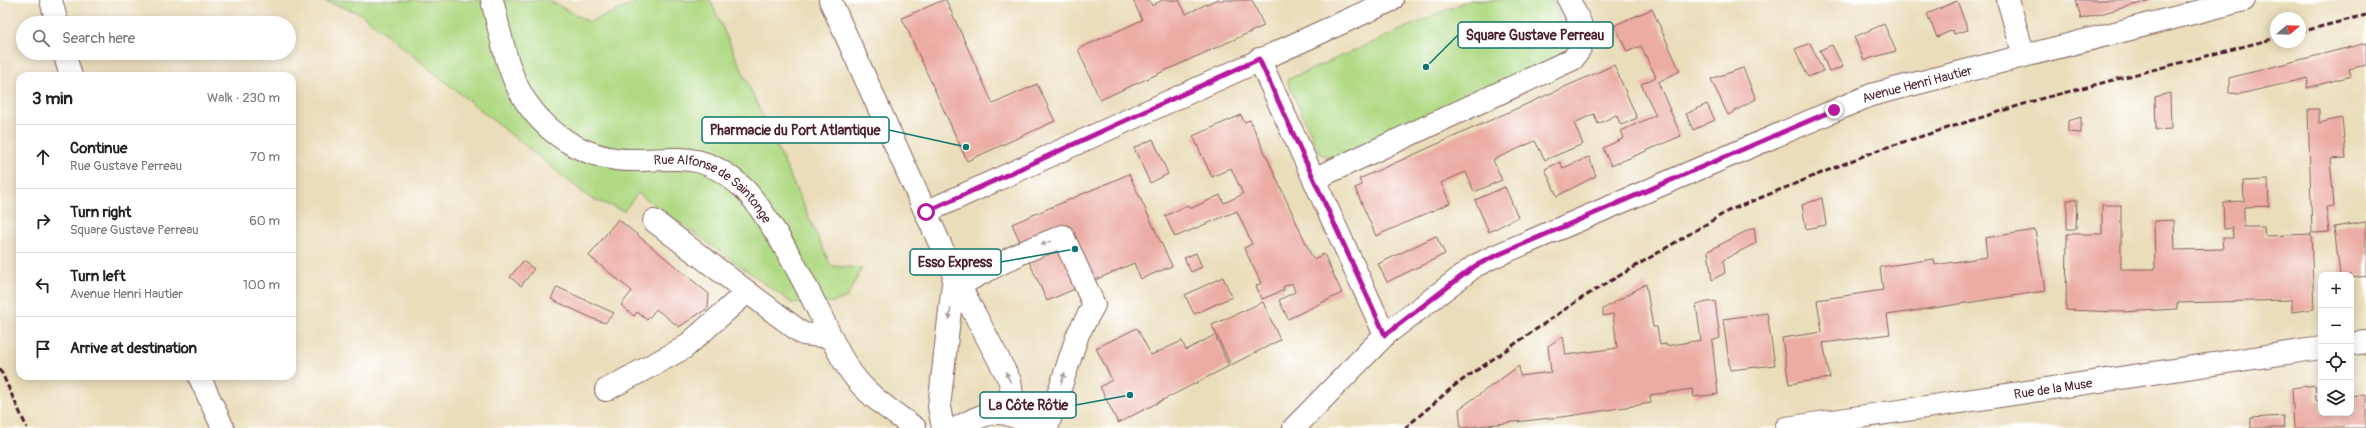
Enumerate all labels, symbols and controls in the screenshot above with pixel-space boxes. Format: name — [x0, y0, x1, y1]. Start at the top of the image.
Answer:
north arrow — [2270, 12, 2306, 48]
search box — [16, 16, 296, 60]
callout: Square Gustave Perreau — [1458, 22, 1613, 48]
icon: search — [30, 27, 52, 49]
text: Square Gustave Perreau — [1466, 27, 1604, 44]
text: Search here — [62, 29, 135, 48]
street label: Avenue Henri Hautier — [1860, 63, 1974, 107]
text: 3 min — [32, 88, 73, 109]
text: Walk · 230 m — [207, 90, 280, 106]
route end — [1825, 101, 1843, 119]
callout: Pharmacie du Port Atlantique — [702, 117, 889, 143]
text: Pharmacie du Port Atlantique — [710, 122, 881, 139]
text: Continue — [70, 139, 128, 158]
icon: ahead — [32, 146, 54, 168]
text: 70 m — [250, 149, 280, 165]
street label: Rue Alfonse de Saintonge — [653, 152, 775, 227]
text: Rue Gustave Perreau — [70, 158, 182, 174]
text: Turn right — [70, 203, 131, 222]
route start — [917, 203, 935, 221]
icon: right — [32, 210, 54, 232]
text: 60 m — [249, 213, 280, 229]
text: Square Gustave Perreau — [70, 222, 199, 238]
one-way arrow — [1041, 240, 1052, 246]
callout: Esso Express — [910, 249, 1001, 275]
text: Esso Express — [918, 254, 993, 271]
text: Turn left — [70, 267, 126, 286]
map controls — [2318, 272, 2354, 416]
button: + — [2318, 272, 2354, 308]
icon: left — [32, 274, 54, 296]
text: 100 m — [243, 277, 280, 293]
text: Avenue Henri Hautier — [70, 286, 183, 302]
one-way arrow — [946, 308, 953, 320]
button: − — [2318, 308, 2354, 344]
icon: arrive — [32, 338, 54, 360]
text: Arrive at destination — [70, 339, 197, 358]
button: locate — [2318, 344, 2354, 380]
one-way arrow — [1005, 371, 1011, 382]
one-way arrow — [1061, 371, 1067, 383]
street label: Rue de la Muse — [2013, 375, 2094, 403]
button: layers — [2318, 380, 2354, 416]
callout: La Côte Rôtie — [980, 392, 1076, 418]
text: La Côte Rôtie — [988, 397, 1069, 414]

